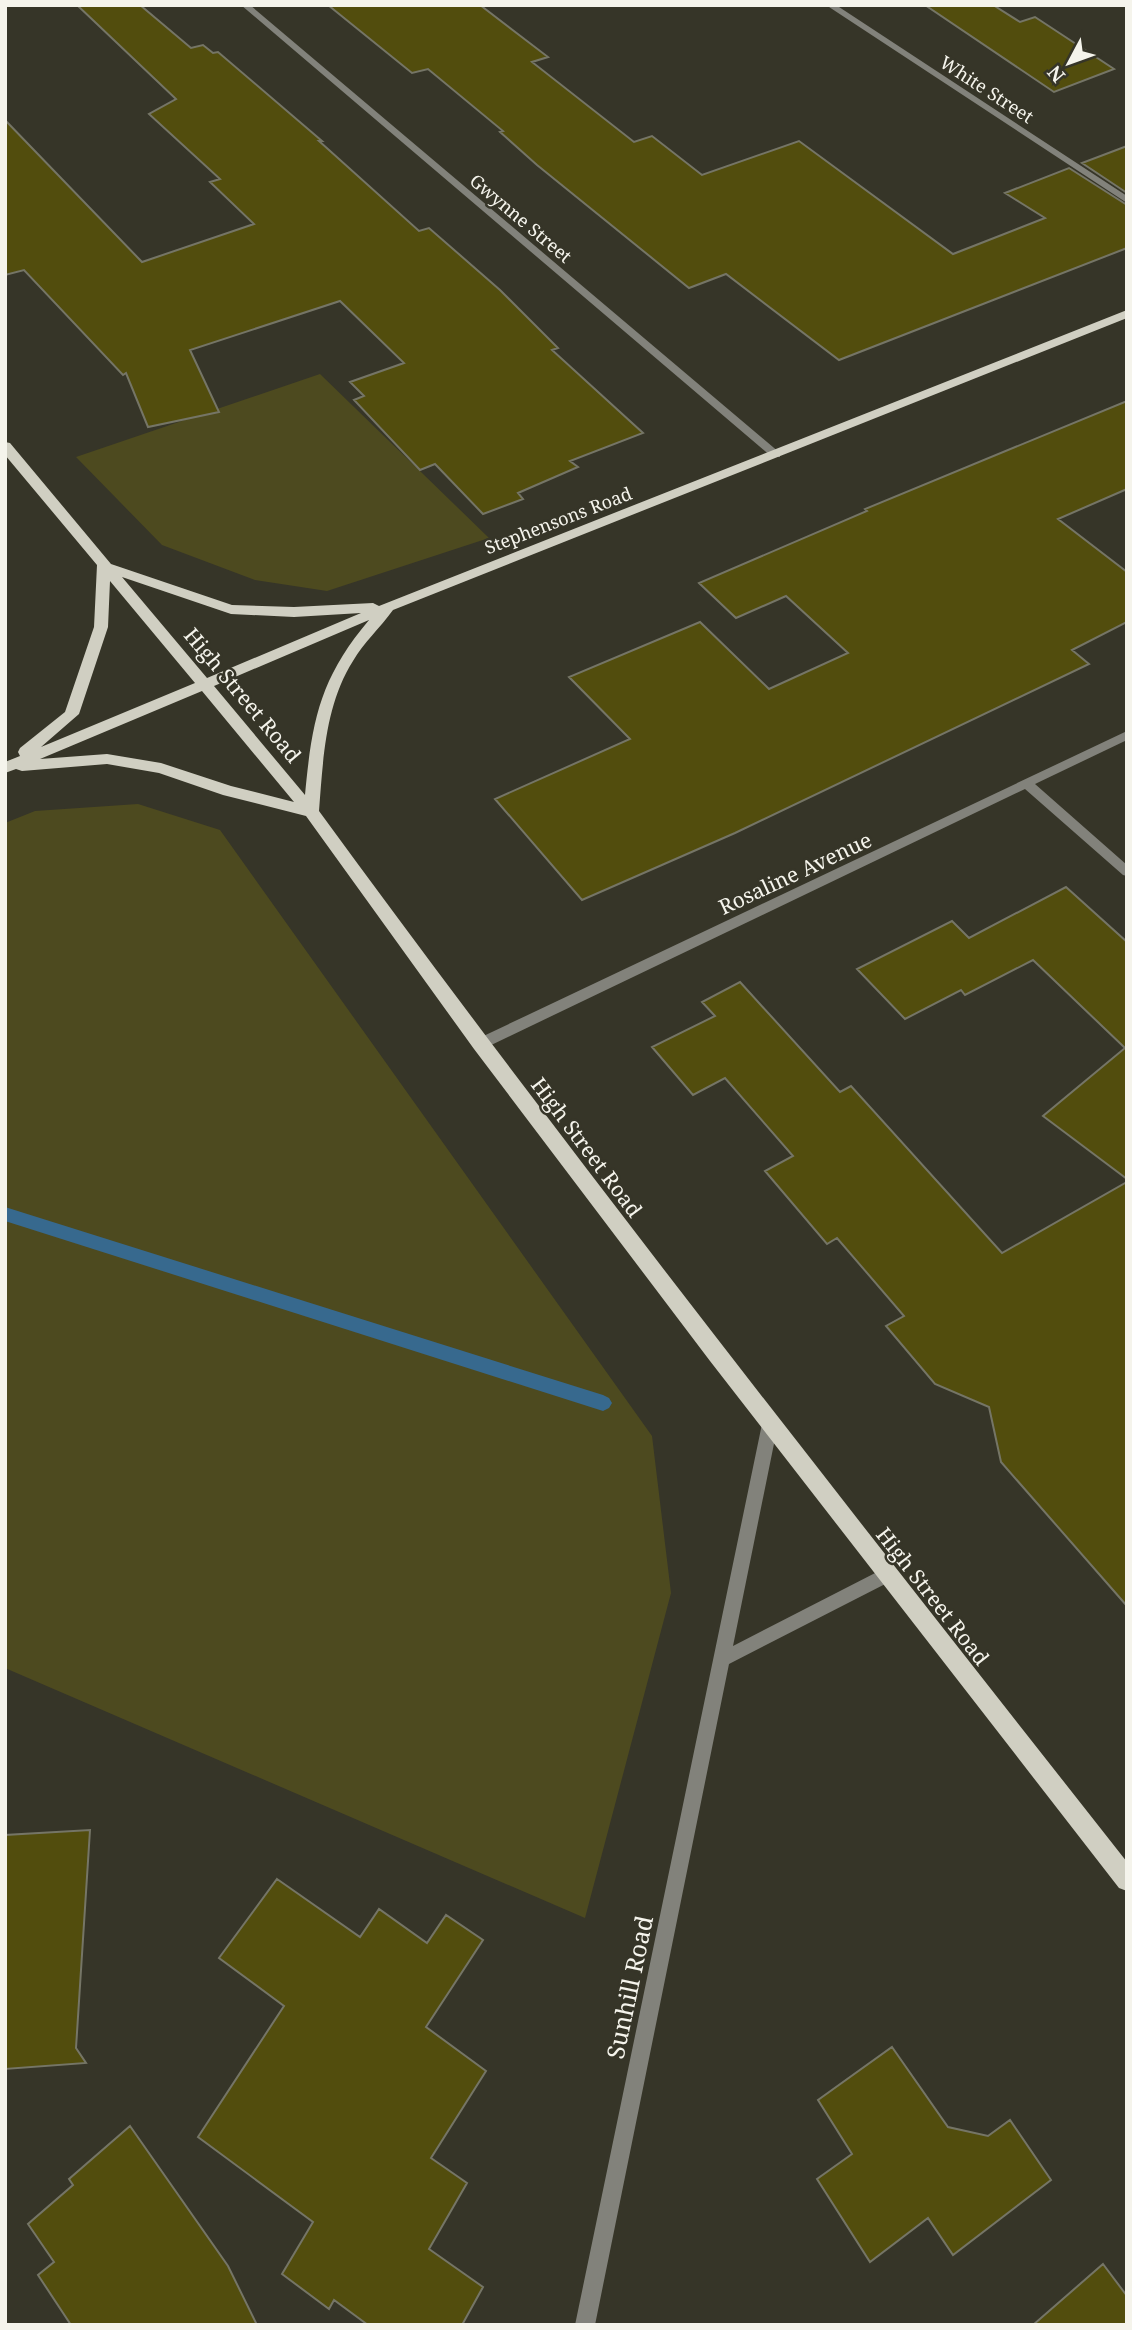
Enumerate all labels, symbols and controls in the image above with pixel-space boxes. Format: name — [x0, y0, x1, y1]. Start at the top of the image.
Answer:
north arrow — [1034, 28, 1104, 98]
street label: White Street — [936, 50, 1038, 128]
text: N — [1041, 60, 1071, 88]
street label: Gwynne Street — [465, 168, 577, 268]
street label: Stephensons Road — [481, 481, 635, 559]
street label: High Street Road — [178, 622, 308, 768]
street label: Rosaline Avenue — [714, 825, 876, 921]
street label: High Street Road — [525, 1071, 649, 1223]
street label: High Street Road — [870, 1521, 996, 1671]
street label: Sunhill Road — [598, 1912, 660, 2062]

